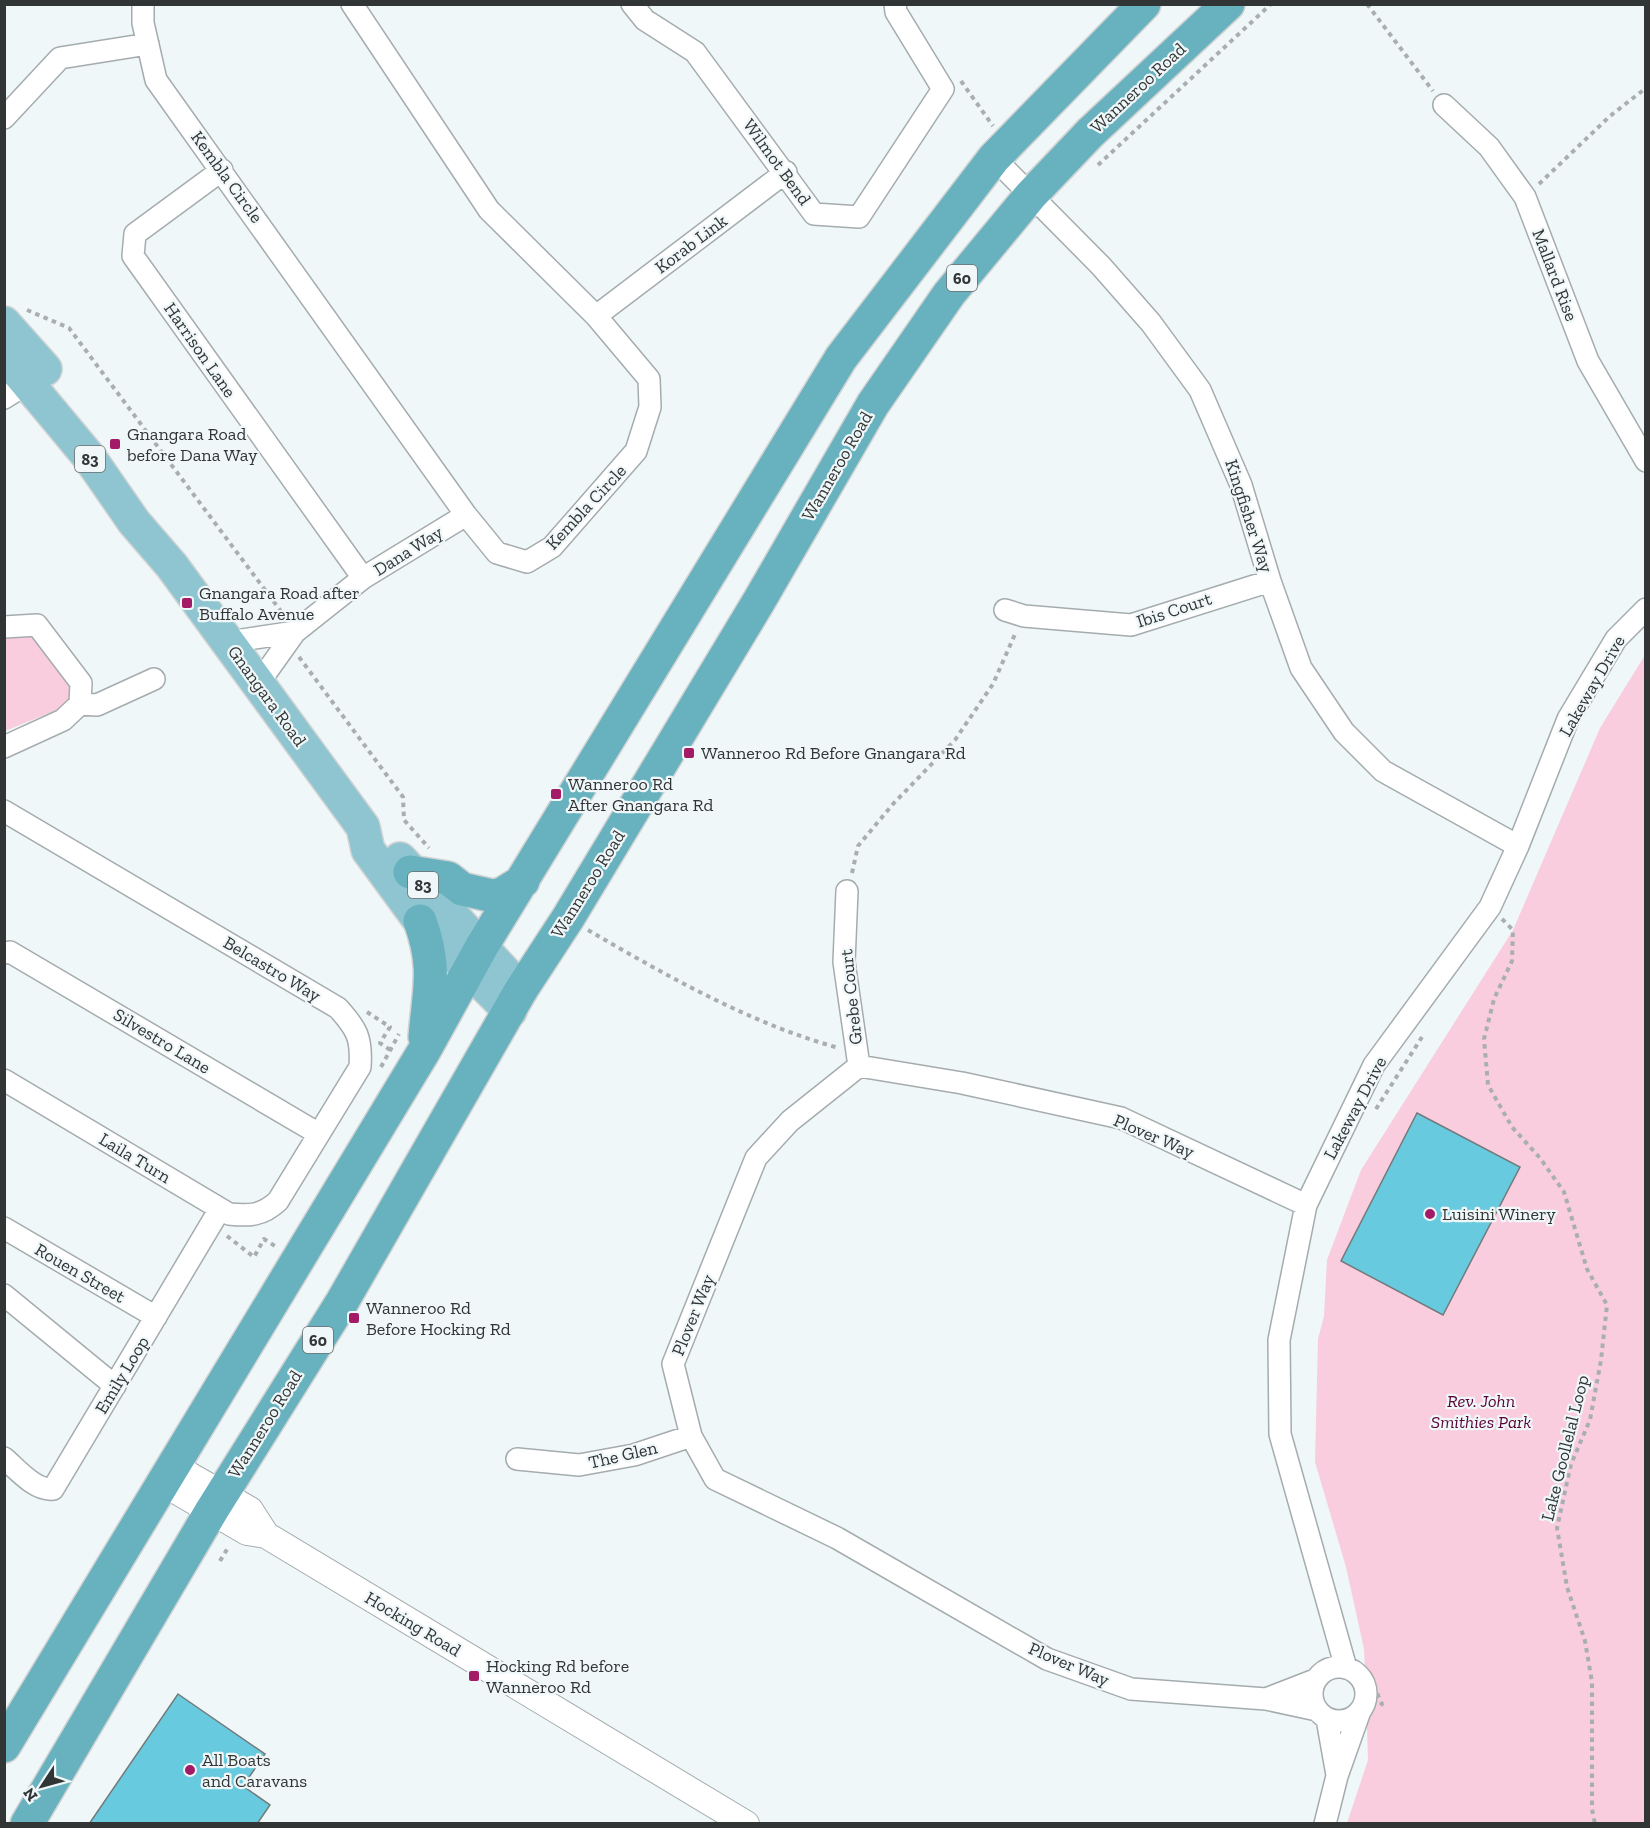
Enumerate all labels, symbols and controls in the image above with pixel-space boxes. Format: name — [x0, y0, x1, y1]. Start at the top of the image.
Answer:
street label: Wanneroo Road — [1086, 38, 1190, 138]
street label: Wilmot Bend — [738, 115, 816, 210]
street label: Kembla Circle — [186, 127, 268, 227]
street label: Korab Link — [650, 209, 732, 278]
street label: Mallard Rise — [1527, 226, 1583, 324]
road number: 60 — [947, 265, 977, 291]
street label: Harrison Lane — [159, 298, 241, 402]
street label: Wanneroo Road — [797, 407, 877, 525]
place label: Gnangara Road before Dana Way — [126, 423, 258, 466]
marker: Gnangara Road before Dana Way — [108, 437, 122, 451]
road number: 83 — [75, 446, 105, 472]
street label: Kingfisher Way — [1220, 457, 1278, 576]
street label: Kembla Circle — [541, 460, 631, 554]
street label: Dana Way — [369, 521, 447, 581]
place label: Gnangara Road after Buffalo Avenue — [199, 582, 360, 625]
street label: Ibis Court — [1134, 587, 1215, 632]
marker: Gnangara Road after Buffalo Avenue — [180, 596, 194, 610]
street label: Lakeway Drive — [1554, 631, 1630, 741]
street label: Gnangara Road — [223, 641, 311, 751]
place label: Wanneroo Rd Before Gnangara Rd — [701, 742, 966, 764]
marker: Wanneroo Rd Before Gnangara Rd — [682, 746, 696, 760]
place label: Wanneroo Rd After Gnangara Rd — [568, 773, 714, 816]
marker: Wanneroo Rd After Gnangara Rd — [549, 787, 563, 801]
street label: Wanneroo Road — [546, 826, 630, 942]
road number: 83 — [408, 872, 438, 898]
street label: Belcastro Way — [219, 931, 325, 1007]
street label: Grebe Court — [835, 948, 867, 1046]
street label: Silvestro Lane — [110, 1003, 214, 1079]
street label: Lakeway Drive — [1319, 1053, 1391, 1163]
street label: Plover Way — [1110, 1109, 1198, 1163]
street label: Laila Turn — [95, 1128, 176, 1188]
place label: Luisini Winery — [1442, 1203, 1556, 1225]
marker: Luisini Winery — [1423, 1207, 1437, 1221]
street label: Rouen Street — [31, 1238, 129, 1308]
street label: Plover Way — [667, 1270, 720, 1359]
place label: Wanneroo Rd Before Hocking Rd — [366, 1297, 511, 1340]
marker: Wanneroo Rd Before Hocking Rd — [347, 1311, 361, 1325]
road number: 60 — [303, 1327, 333, 1353]
street label: Emily Loop — [90, 1332, 154, 1418]
street label: Wanneroo Road — [223, 1366, 307, 1482]
street label: Lake Goollelal Loop — [1536, 1373, 1594, 1523]
park label: Rev. John Smithies Park — [1431, 1390, 1531, 1433]
street label: The Glen — [587, 1436, 660, 1474]
street label: Hocking Road — [361, 1587, 465, 1661]
street label: Plover Way — [1025, 1637, 1113, 1691]
place label: Hocking Rd before Wanneroo Rd — [486, 1655, 629, 1698]
marker: Hocking Rd before Wanneroo Rd — [467, 1669, 481, 1683]
place label: All Boats and Caravans — [202, 1749, 307, 1792]
north arrow — [12, 1756, 72, 1816]
marker: All Boats and Caravans — [183, 1763, 197, 1777]
text: N — [19, 1784, 42, 1805]

